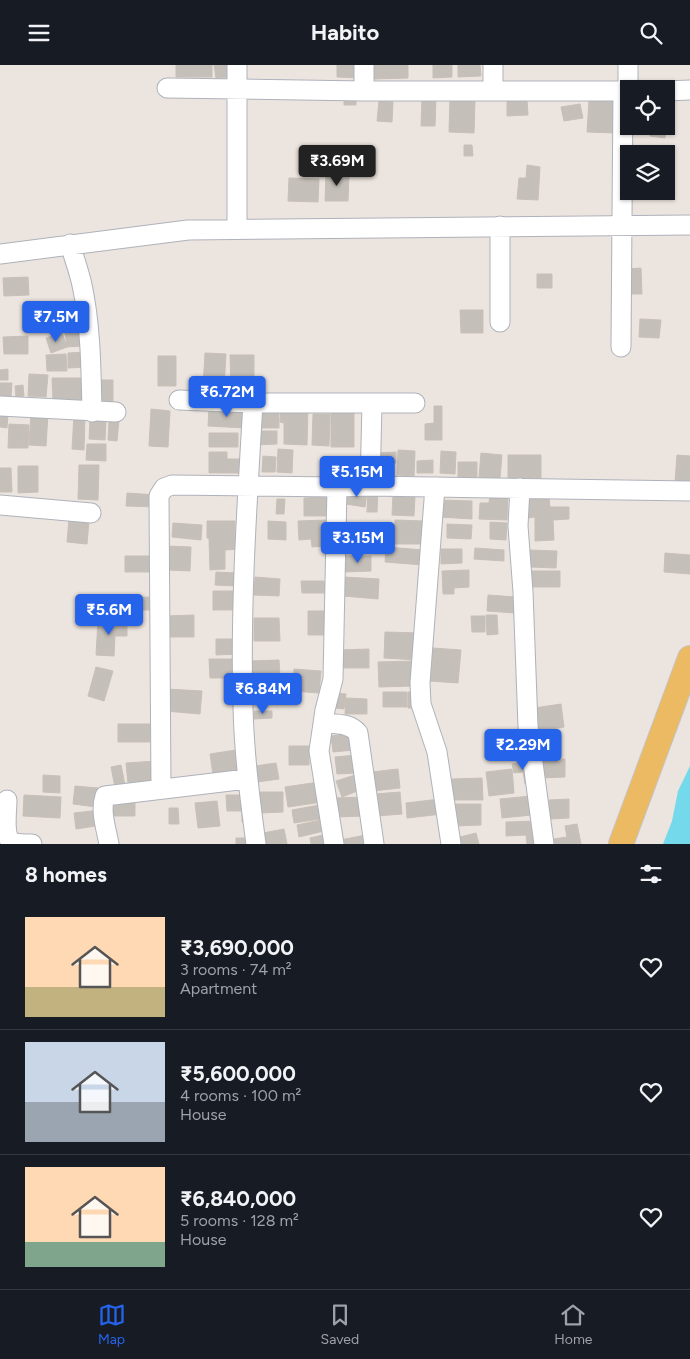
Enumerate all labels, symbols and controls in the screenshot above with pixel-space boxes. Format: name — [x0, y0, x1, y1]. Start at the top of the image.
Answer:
icon: menu — [25, 19, 53, 47]
text: Habito — [311, 19, 379, 46]
icon: search — [637, 19, 665, 47]
map controls — [620, 80, 675, 200]
button: locate — [620, 80, 675, 135]
pin: ₹3.69M — [296, 145, 378, 187]
button: layers — [620, 145, 675, 200]
text: ₹3.69M — [310, 151, 364, 170]
pin: ₹7.5M — [21, 301, 91, 343]
text: ₹7.5M — [33, 307, 79, 326]
pin: ₹6.72M — [186, 375, 268, 418]
text: ₹6.72M — [200, 382, 254, 401]
pin: ₹5.15M — [316, 455, 398, 498]
text: ₹5.15M — [331, 462, 383, 481]
pin: ₹3.15M — [317, 521, 399, 564]
text: ₹3.15M — [332, 528, 384, 547]
pin: ₹5.6M — [74, 593, 144, 636]
text: ₹5.6M — [86, 600, 132, 619]
pin: ₹6.84M — [222, 673, 304, 715]
text: ₹6.84M — [235, 679, 291, 698]
pin: ₹2.29M — [482, 729, 564, 771]
text: ₹2.29M — [495, 735, 551, 754]
icon: filters — [637, 860, 665, 888]
text: 8 homes — [25, 862, 107, 887]
text: ₹3,690,000 — [180, 935, 294, 960]
icon: home — [65, 937, 125, 997]
icon: heart — [637, 953, 665, 981]
text: 3 rooms · 74 m² — [180, 960, 292, 979]
text: Apartment — [180, 979, 257, 998]
text: ₹5,600,000 — [180, 1061, 296, 1086]
icon: home — [65, 1062, 125, 1122]
icon: heart — [637, 1078, 665, 1106]
text: 4 rooms · 100 m² — [180, 1086, 301, 1105]
text: House — [180, 1105, 226, 1124]
text: ₹6,840,000 — [180, 1186, 296, 1211]
icon: home — [65, 1187, 125, 1247]
icon: heart — [637, 1203, 665, 1231]
text: 5 rooms · 128 m² — [180, 1211, 299, 1230]
text: House — [180, 1230, 226, 1249]
tab: Map — [98, 1301, 126, 1348]
tab: Saved — [321, 1301, 359, 1348]
tab: Home — [554, 1301, 592, 1348]

